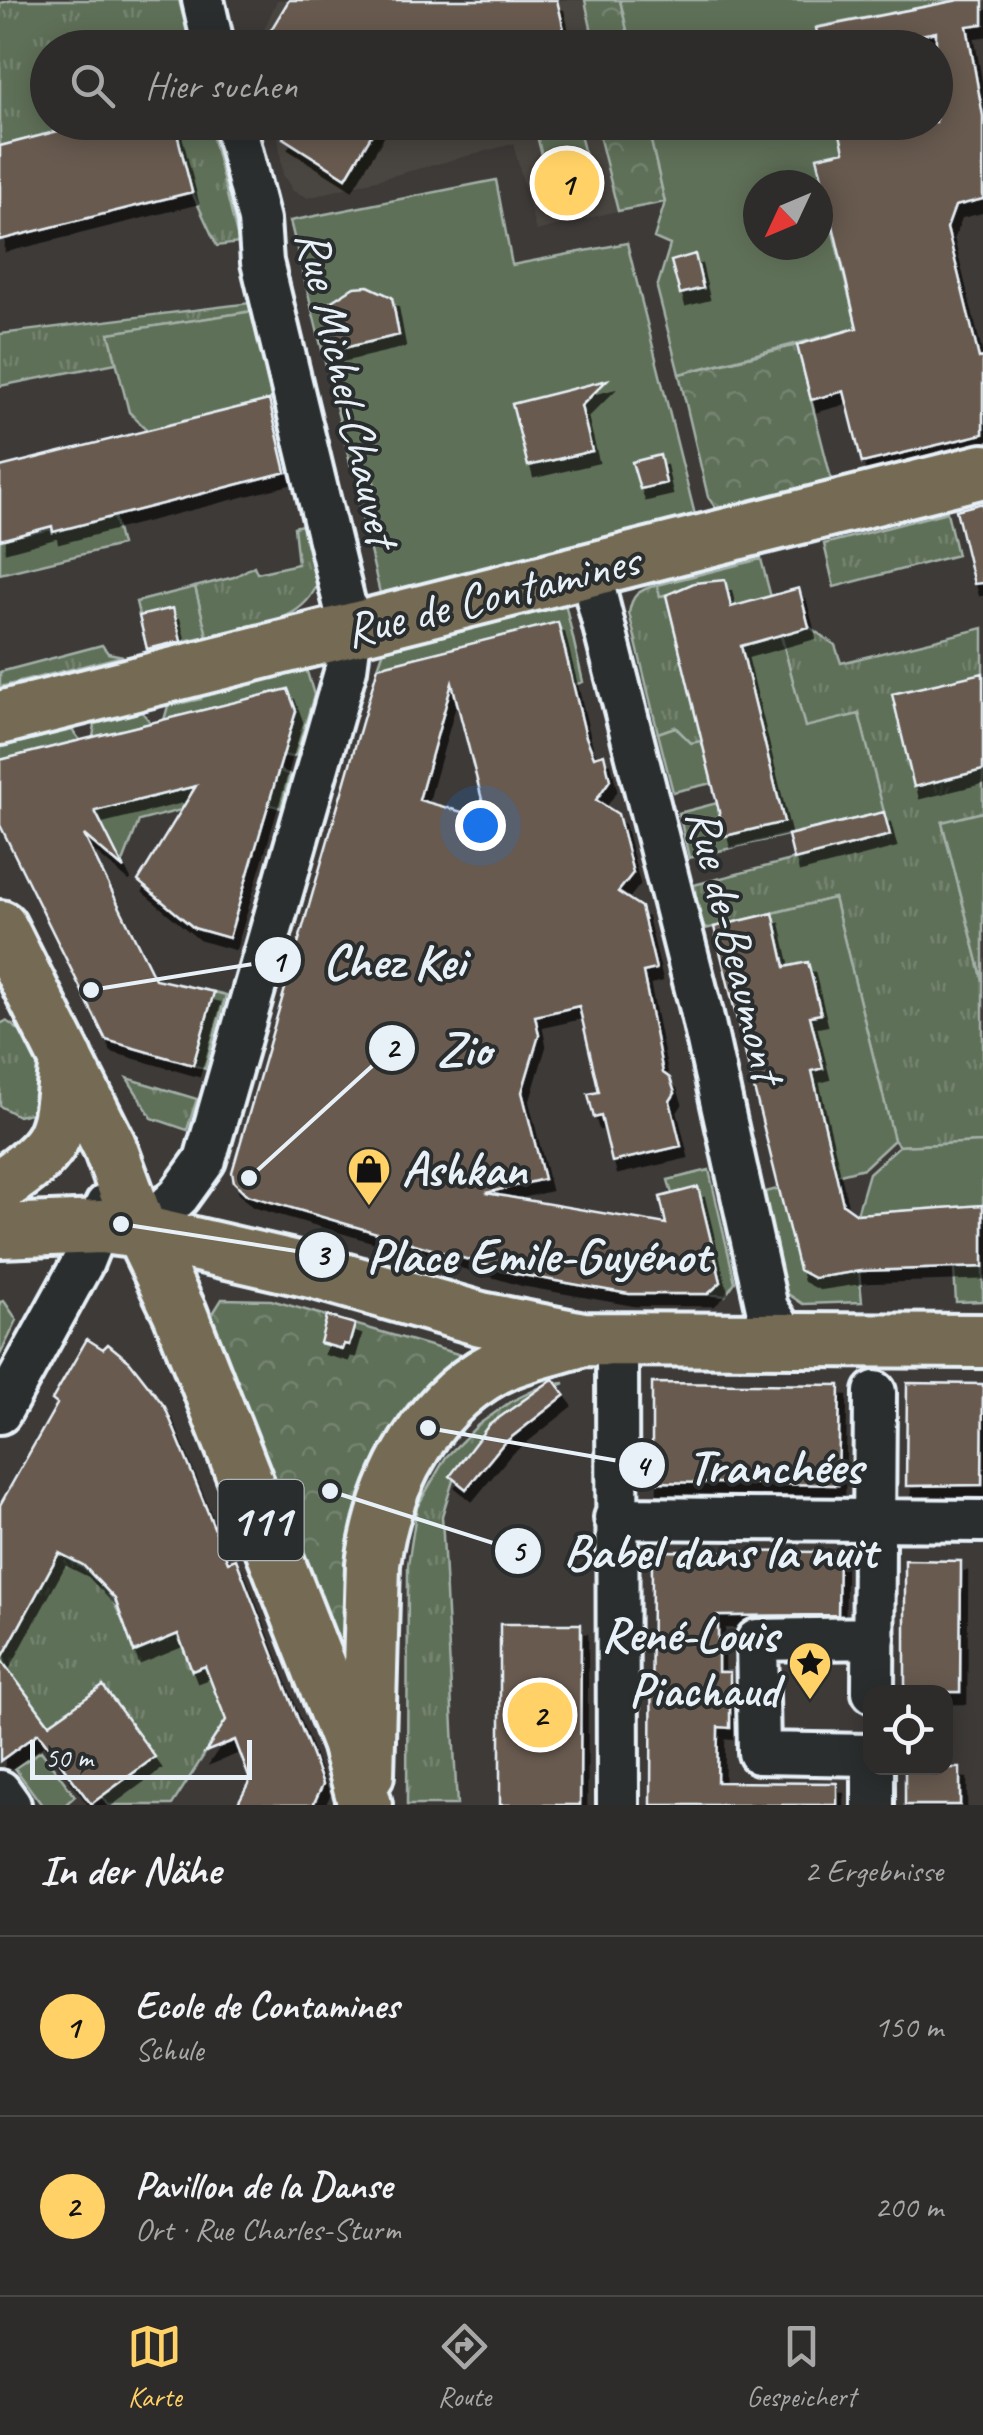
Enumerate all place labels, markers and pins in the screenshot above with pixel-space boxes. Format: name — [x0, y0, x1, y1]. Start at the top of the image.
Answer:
pin: 1 — [534, 146, 600, 220]
callout: Chez Kei — [253, 920, 485, 1000]
callout: Zio — [367, 1008, 511, 1088]
place label: Ashkan — [402, 1139, 528, 1199]
shop icon: Ashkan — [346, 1146, 392, 1207]
callout: Place Emile-Guyénot — [297, 1215, 730, 1295]
callout: Tranchées — [617, 1425, 882, 1505]
callout: Babel dans la nuit — [493, 1511, 897, 1591]
place label: René-Louis Piachaud — [601, 1605, 786, 1720]
place icon: René-Louis Piachaud — [787, 1640, 833, 1701]
pin: 2 — [508, 1678, 572, 1752]

